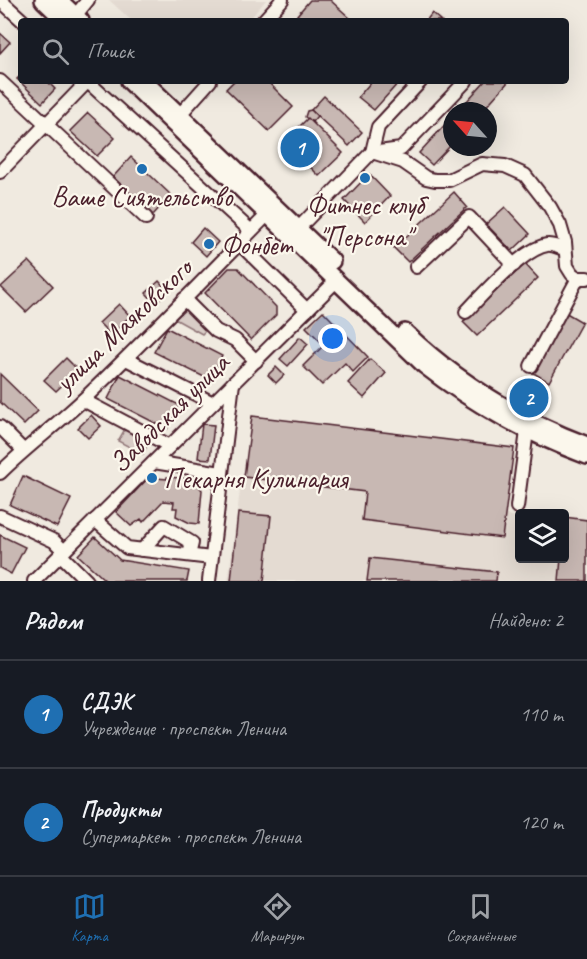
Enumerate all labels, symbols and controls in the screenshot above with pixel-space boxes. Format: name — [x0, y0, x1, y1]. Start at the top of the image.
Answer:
search box — [18, 18, 569, 84]
icon: search — [39, 35, 72, 68]
text: Поиск — [87, 37, 133, 65]
north arrow — [443, 102, 497, 156]
pin: 1 — [280, 126, 320, 170]
marker: Ваше Сиятельство — [135, 162, 149, 176]
marker: Фитнес клуб "Персона" — [358, 171, 372, 185]
place label: Ваше Сиятельство — [52, 179, 234, 214]
place label: Фитнес клуб "Персона" — [307, 187, 429, 254]
place label: Фонбет — [221, 227, 294, 262]
marker: Фонбет — [202, 237, 216, 251]
street label: улица Маяковского — [45, 248, 201, 401]
your location — [318, 324, 347, 353]
street label: Заводская улица — [102, 345, 237, 480]
pin: 2 — [510, 376, 548, 420]
place label: Пекарня Кулинария — [164, 461, 349, 496]
marker: Пекарня Кулинария — [145, 471, 159, 485]
map controls — [515, 509, 569, 563]
button: layers — [515, 509, 569, 563]
text: Рядом — [24, 604, 82, 637]
text: Найдено: 2 — [488, 608, 563, 633]
text: СДЭК — [81, 688, 131, 716]
text: 1 — [39, 702, 48, 727]
text: 110 m — [520, 702, 563, 727]
text: Учреждение · проспект Ленина — [81, 716, 286, 741]
text: Продукты — [81, 796, 160, 824]
text: 2 — [39, 810, 48, 835]
text: 120 m — [520, 810, 563, 835]
text: Супермаркет · проспект Ленина — [81, 824, 301, 849]
tab: Карта — [71, 890, 108, 946]
tab: Маршрут — [251, 890, 303, 946]
tab: Сохранённые — [446, 890, 516, 946]

